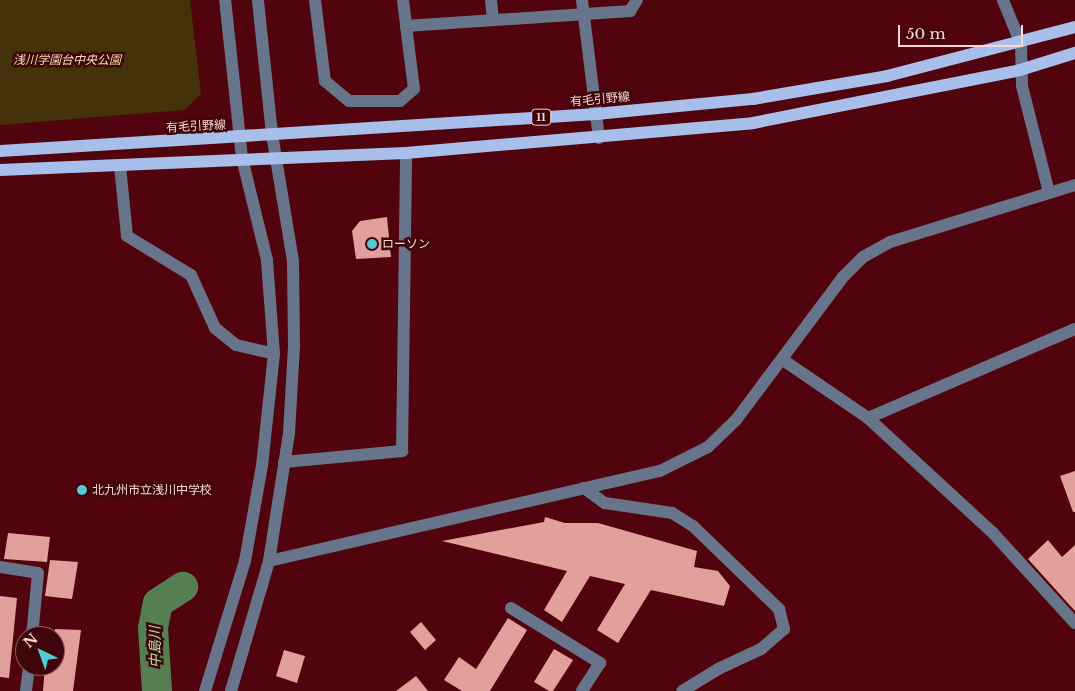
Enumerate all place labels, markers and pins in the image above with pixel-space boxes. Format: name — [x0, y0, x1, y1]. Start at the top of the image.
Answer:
place label: ローソン — [382, 237, 430, 251]
marker: ローソン — [366, 238, 378, 250]
place label: 北九州市立浅川中学校 — [92, 483, 212, 497]
marker: 北九州市立浅川中学校 — [76, 484, 88, 496]

